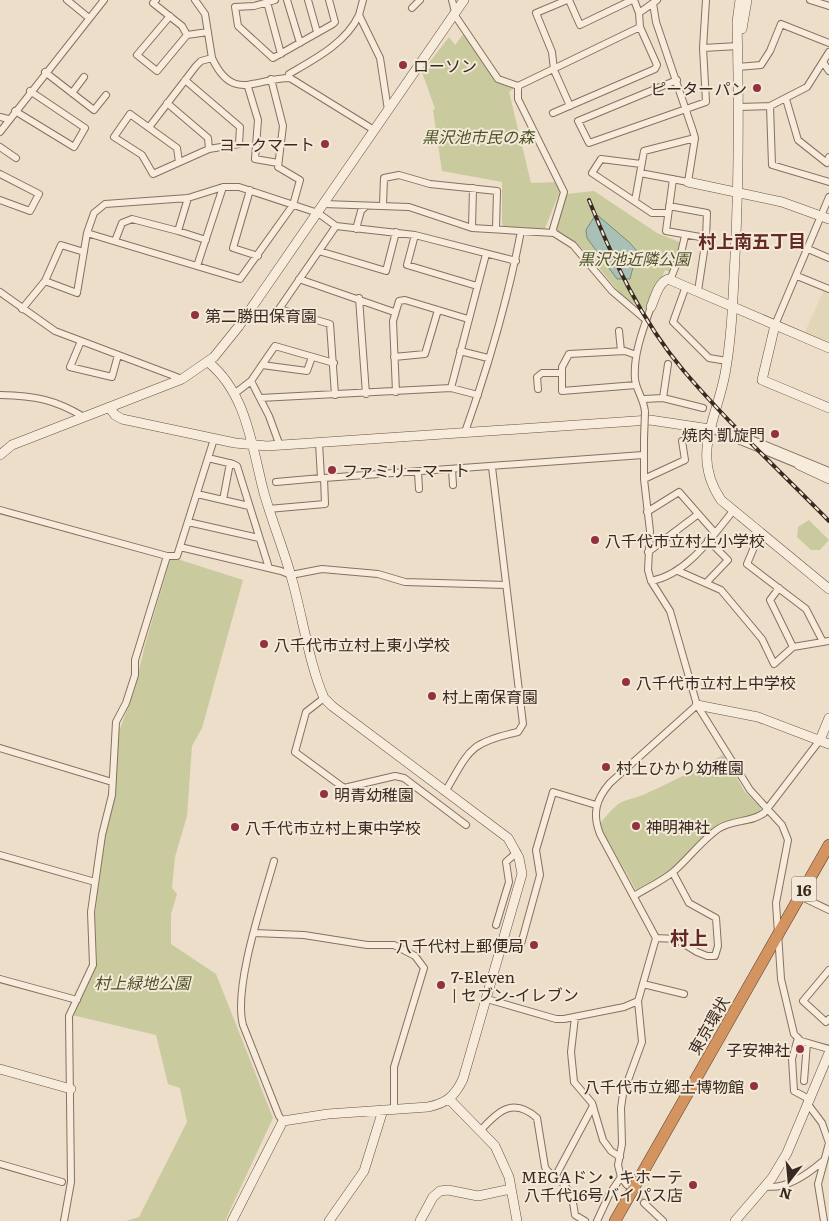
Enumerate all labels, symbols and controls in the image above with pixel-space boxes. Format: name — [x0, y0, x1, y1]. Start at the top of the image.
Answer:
place label: ローソン — [413, 53, 477, 77]
marker: ローソン — [397, 59, 409, 71]
place label: ピーターパン — [650, 76, 747, 100]
marker: ピーターパン — [751, 82, 763, 94]
park label: 黒沢池市民の森 — [422, 124, 536, 148]
place label: ヨークマート — [219, 132, 315, 156]
marker: ヨークマート — [319, 138, 331, 150]
district label: 村上南五丁目 — [698, 227, 806, 254]
park label: 黒沢池近隣公園 — [578, 246, 692, 270]
place label: 第二勝田保育園 — [205, 303, 317, 327]
marker: 第二勝田保育園 — [189, 309, 201, 321]
place label: 焼肉 凱旋門 — [682, 422, 765, 446]
marker: 焼肉 凱旋門 — [769, 428, 781, 440]
place label: ファミリーマート — [342, 458, 470, 482]
marker: ファミリーマート — [326, 464, 338, 476]
place label: 八千代市立村上小学校 — [605, 528, 765, 552]
marker: 八千代市立村上小学校 — [589, 534, 601, 546]
place label: 八千代市立村上東小学校 — [274, 632, 450, 656]
marker: 八千代市立村上東小学校 — [258, 638, 270, 650]
place label: 八千代市立村上中学校 — [636, 670, 796, 694]
marker: 八千代市立村上中学校 — [620, 676, 632, 688]
place label: 村上南保育園 — [442, 684, 538, 708]
marker: 村上南保育園 — [426, 690, 438, 702]
place label: 村上ひかり幼稚園 — [616, 755, 744, 779]
marker: 村上ひかり幼稚園 — [600, 761, 612, 773]
place label: 明青幼稚園 — [334, 782, 414, 806]
marker: 明青幼稚園 — [318, 788, 330, 800]
place label: 神明神社 — [646, 814, 710, 838]
place label: 八千代市立村上東中学校 — [245, 815, 421, 839]
marker: 神明神社 — [630, 820, 642, 832]
marker: 八千代市立村上東中学校 — [229, 821, 241, 833]
road number: 16 — [792, 876, 816, 902]
district label: 村上 — [670, 923, 708, 951]
place label: 八千代村上郵便局 — [396, 933, 524, 957]
marker: 八千代村上郵便局 — [528, 939, 540, 951]
place label: 7-Eleven | セブン-イレブン — [451, 964, 579, 1006]
park label: 村上緑地公園 — [94, 970, 192, 994]
marker: 7-Eleven | セブン-イレブン — [435, 979, 447, 991]
street label: 東京環状 — [682, 991, 734, 1059]
place label: 子安神社 — [726, 1037, 790, 1061]
marker: 子安神社 — [794, 1043, 806, 1055]
place label: 八千代市立郷土博物館 — [584, 1074, 744, 1098]
marker: 八千代市立郷土博物館 — [748, 1080, 760, 1092]
north arrow — [764, 1156, 814, 1206]
place label: MEGAドン・キホーテ 八千代16号バイパス店 — [521, 1164, 683, 1206]
marker: MEGAドン・キホーテ 八千代16号バイパス店 — [687, 1179, 699, 1191]
text: N — [776, 1183, 794, 1206]

